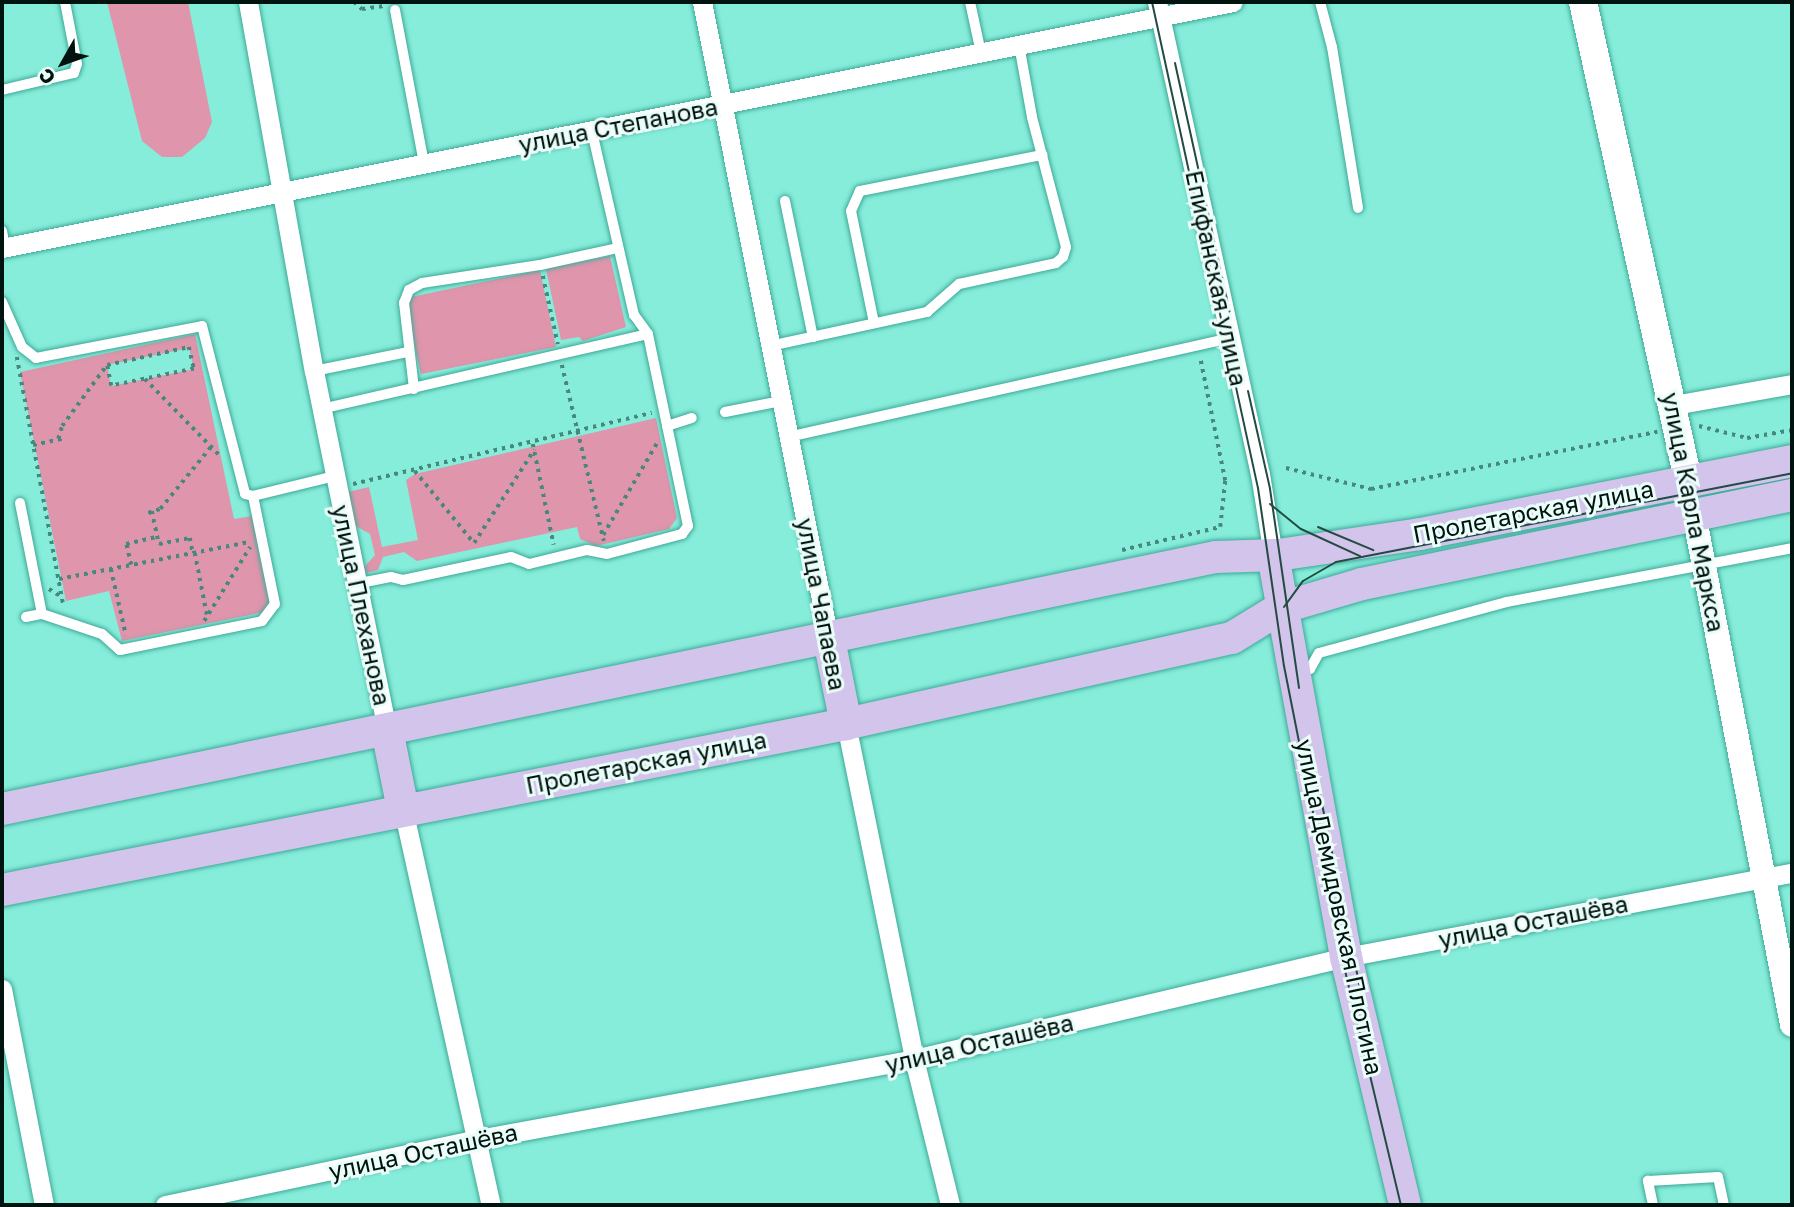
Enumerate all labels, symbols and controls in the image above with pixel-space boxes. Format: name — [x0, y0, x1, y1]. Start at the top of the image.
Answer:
north arrow — [28, 28, 98, 98]
text: С — [33, 64, 60, 89]
street label: улица Степанова — [516, 92, 720, 158]
street label: Епифанская улица — [1180, 167, 1254, 389]
street label: улица Карла Маркса — [1657, 390, 1731, 634]
street label: Пролетарская улица — [1410, 474, 1656, 548]
street label: улица Плеханова — [327, 502, 397, 708]
street label: улица Чапаева — [791, 515, 853, 693]
street label: Пролетарская улица — [523, 725, 769, 799]
street label: улица Демидовская Плотина — [1290, 736, 1390, 1078]
street label: улица Осташёва — [1436, 889, 1630, 953]
street label: улица Осташёва — [882, 1007, 1076, 1079]
street label: улица Осташёва — [326, 1117, 520, 1185]

